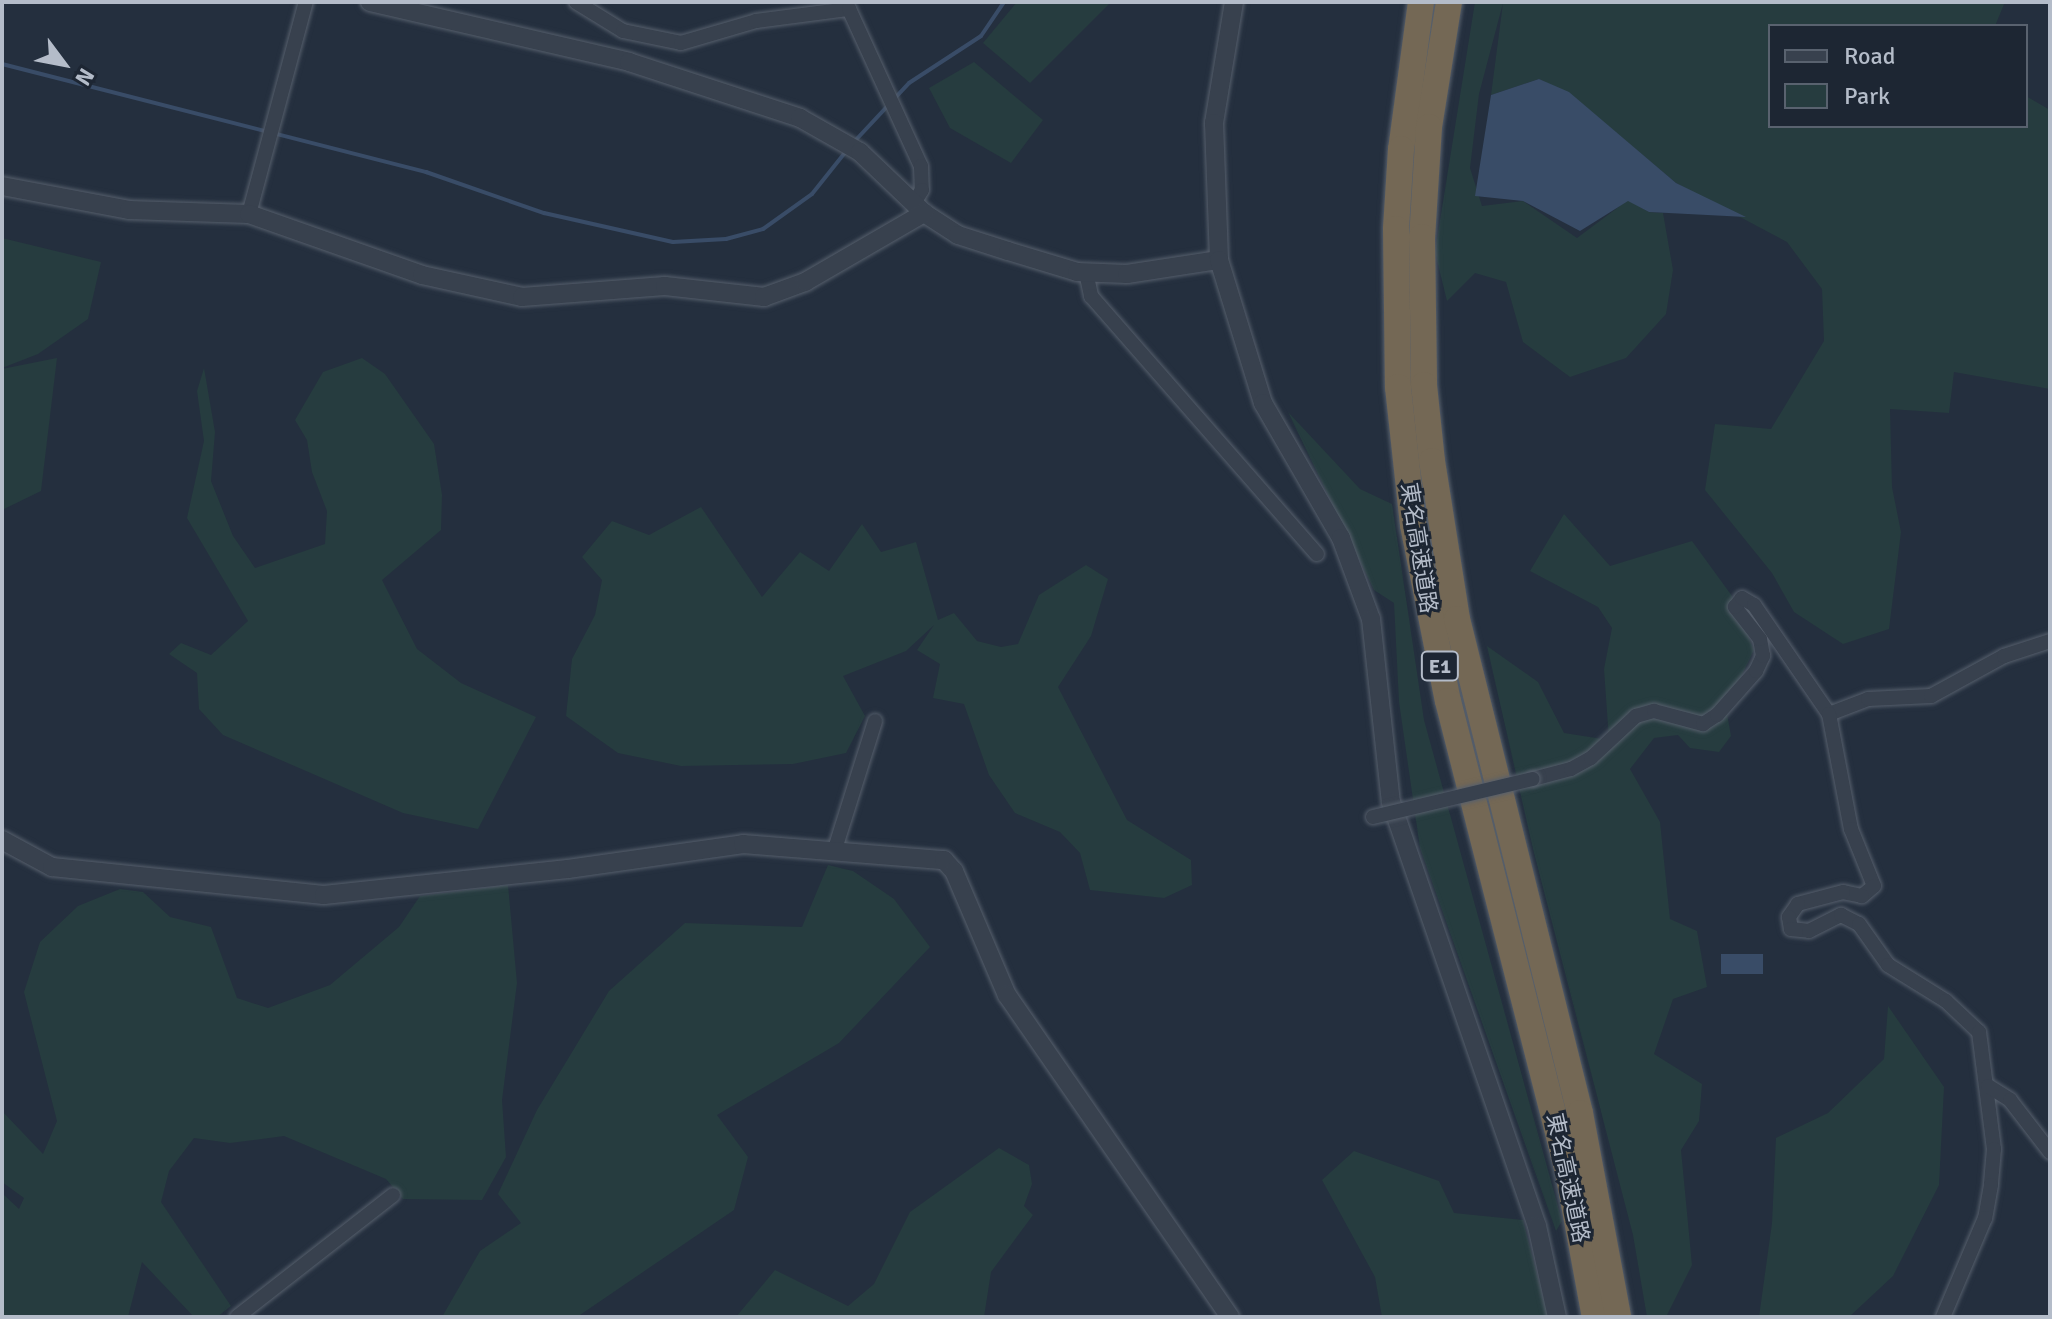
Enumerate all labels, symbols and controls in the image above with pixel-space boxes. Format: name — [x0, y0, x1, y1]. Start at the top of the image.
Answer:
north arrow — [24, 24, 104, 104]
legend — [1768, 24, 2028, 128]
text: Road — [1844, 41, 1895, 71]
text: N — [69, 63, 100, 91]
text: Park — [1844, 81, 1890, 111]
street label: 東名高速道路 — [1396, 481, 1442, 615]
road number: E1 — [1420, 650, 1460, 682]
street label: 東名高速道路 — [1541, 1111, 1595, 1245]

